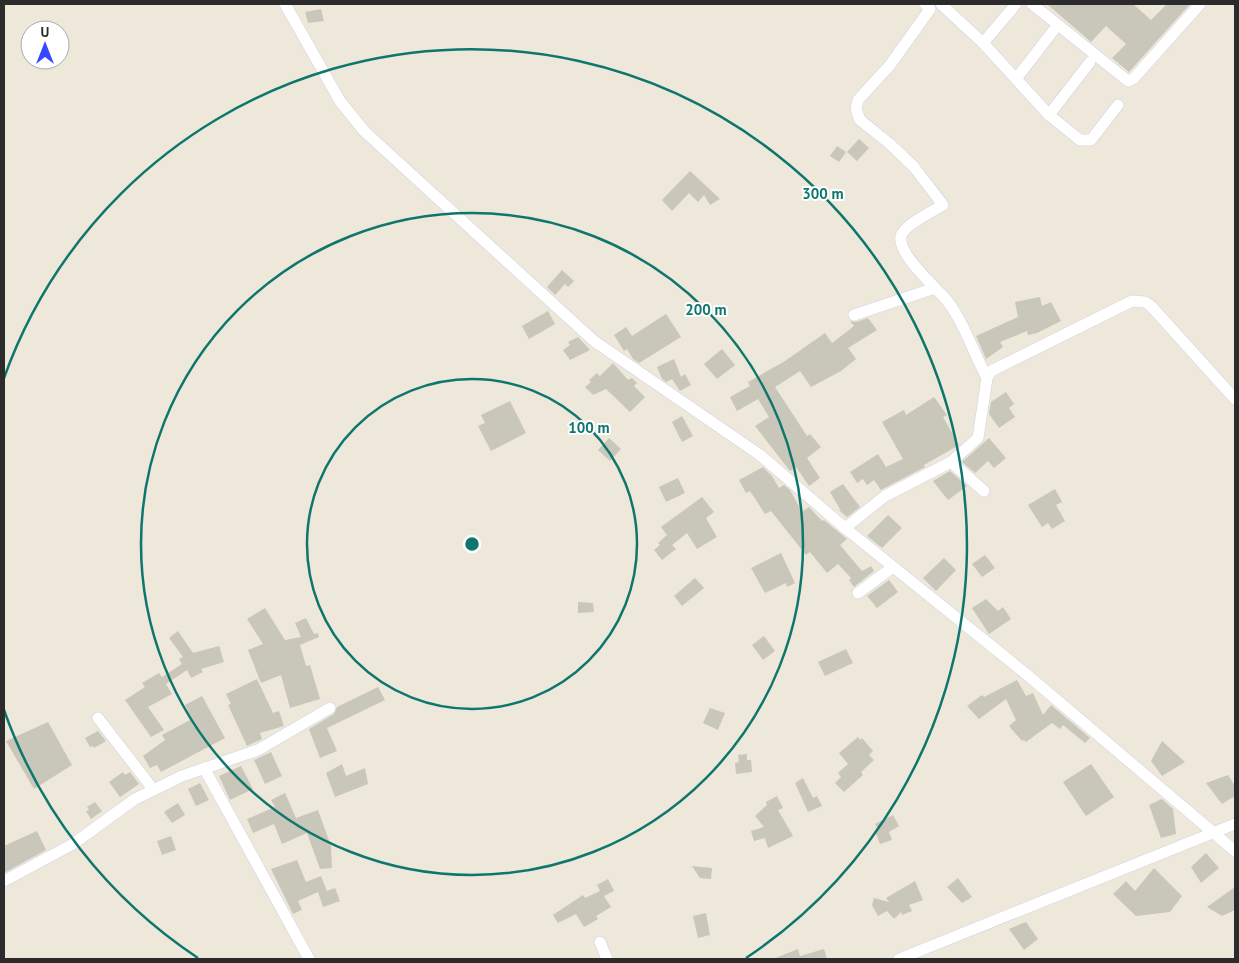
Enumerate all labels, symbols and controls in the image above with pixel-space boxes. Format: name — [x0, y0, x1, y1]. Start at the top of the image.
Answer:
north arrow — [20, 20, 70, 70]
text: U — [41, 23, 49, 41]
text: 300 m — [802, 184, 844, 203]
text: 200 m — [685, 300, 727, 319]
text: 100 m — [568, 418, 610, 437]
centre of rings — [463, 535, 481, 553]

